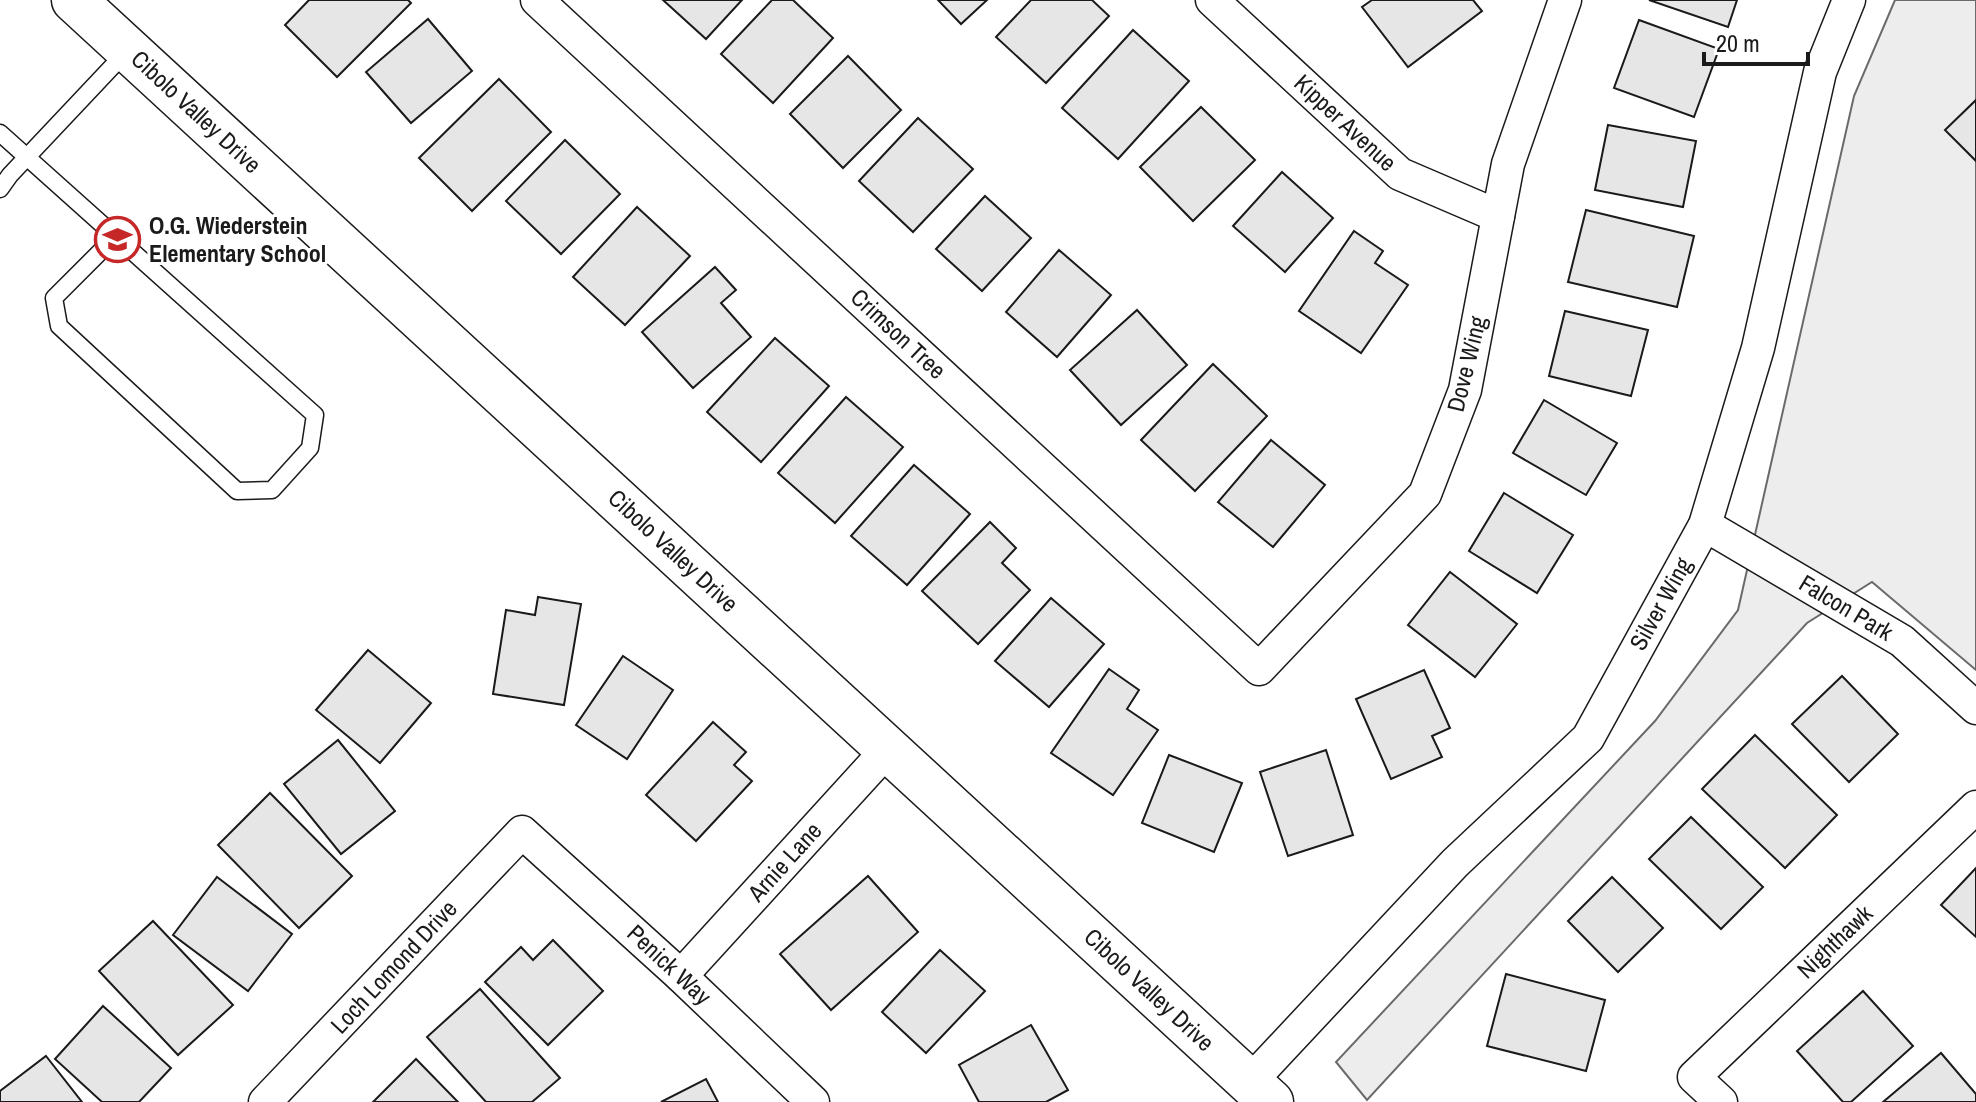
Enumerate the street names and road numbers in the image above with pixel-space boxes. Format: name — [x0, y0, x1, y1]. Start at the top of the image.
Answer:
street label: Cibolo Valley Drive — [125, 43, 269, 180]
street label: Kipper Avenue — [1288, 67, 1404, 178]
street label: Crimson Tree — [844, 281, 953, 386]
street label: Dove Wing — [1439, 313, 1493, 415]
street label: Cibolo Valley Drive — [602, 482, 746, 619]
street label: Silver Wing — [1621, 551, 1699, 656]
street label: Falcon Park — [1794, 567, 1899, 648]
street label: Arnie Lane — [739, 815, 828, 909]
street label: Loch Lomond Drive — [323, 893, 464, 1040]
street label: Nighthawk — [1790, 897, 1879, 985]
street label: Penick Way — [621, 917, 719, 1012]
street label: Cibolo Valley Drive — [1078, 921, 1222, 1058]

